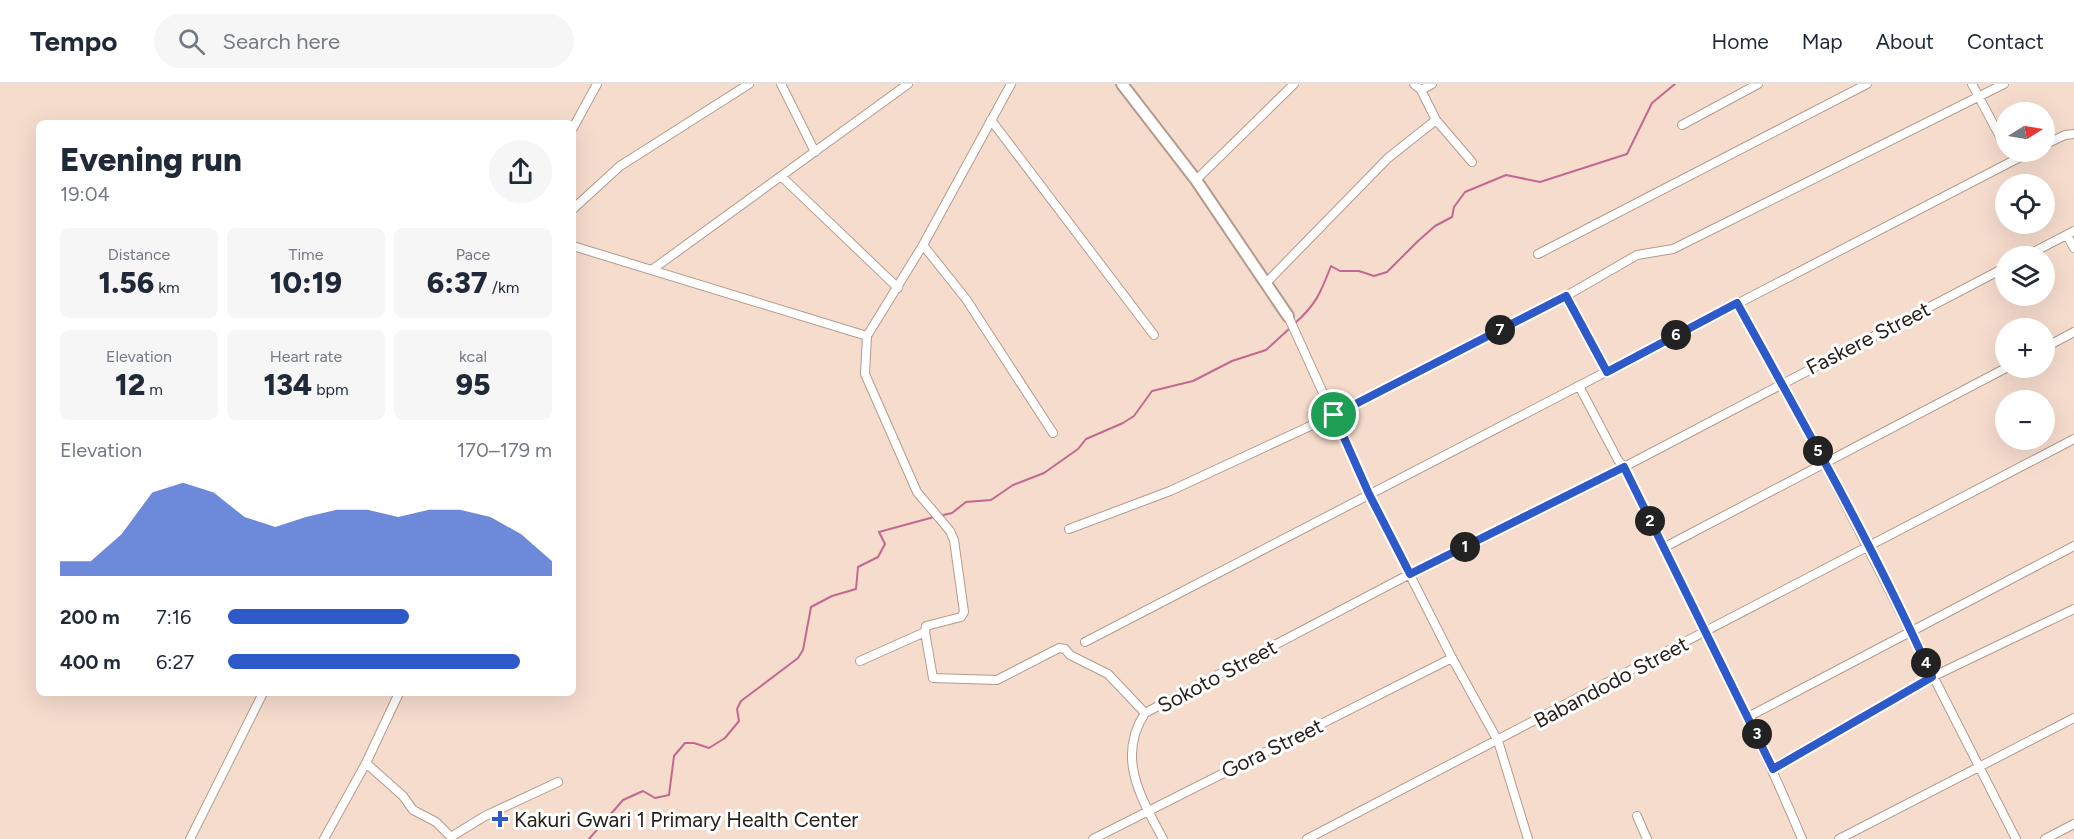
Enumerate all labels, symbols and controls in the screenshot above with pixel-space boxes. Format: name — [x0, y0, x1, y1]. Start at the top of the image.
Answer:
search box — [154, 14, 574, 68]
text: Tempo — [30, 24, 118, 58]
icon: search — [175, 25, 208, 58]
text: Search here — [223, 28, 340, 55]
text: Home — [1712, 29, 1769, 54]
text: Map — [1802, 29, 1843, 54]
text: About — [1876, 29, 1934, 54]
text: Contact — [1967, 29, 2044, 54]
north arrow — [1995, 102, 2055, 162]
map controls — [1995, 102, 2055, 450]
text: Evening run — [60, 140, 242, 179]
button: share — [489, 140, 552, 203]
button: locate — [1995, 174, 2055, 234]
text: 19:04 — [60, 182, 110, 206]
text: Distance — [108, 245, 170, 264]
text: Time — [289, 245, 323, 264]
text: Pace — [456, 245, 490, 264]
button: layers — [1995, 246, 2055, 306]
text: 1.56 — [98, 264, 154, 301]
text: 10:19 — [270, 264, 342, 301]
text: 6:37 — [427, 264, 488, 301]
text: km — [154, 278, 180, 297]
text: /km — [488, 278, 519, 297]
street label: Faskere Street — [1802, 296, 1934, 380]
pin: 7 — [1485, 315, 1515, 345]
button: + — [1995, 318, 2055, 378]
text: 7 — [1496, 320, 1504, 339]
pin: 6 — [1661, 320, 1691, 350]
text: 6 — [1671, 325, 1681, 344]
text: Elevation — [106, 347, 172, 366]
text: Heart rate — [270, 347, 342, 366]
text: kcal — [459, 347, 487, 366]
text: 12 — [115, 366, 145, 403]
text: 134 — [263, 366, 312, 403]
text: 95 — [455, 366, 491, 403]
text: m — [145, 380, 163, 399]
text: bpm — [312, 380, 349, 399]
pin — [1308, 389, 1359, 440]
button: − — [1995, 390, 2055, 450]
icon: arrive — [1317, 398, 1350, 431]
pin: 5 — [1803, 436, 1833, 466]
text: Elevation — [60, 438, 142, 462]
text: 170–179 m — [457, 438, 552, 462]
text: 5 — [1813, 441, 1823, 460]
pin: 2 — [1635, 506, 1665, 536]
text: 2 — [1645, 511, 1655, 530]
pin: 1 — [1450, 532, 1480, 562]
text: 1 — [1462, 537, 1468, 556]
text: 200 m — [60, 605, 120, 629]
text: 7:16 — [156, 605, 191, 629]
street label: Babandodo Street — [1530, 631, 1693, 733]
street label: Sokoto Street — [1153, 634, 1281, 718]
pin: 4 — [1911, 648, 1941, 678]
text: 400 m — [60, 650, 121, 674]
text: 6:27 — [156, 650, 194, 674]
text: 4 — [1921, 653, 1931, 672]
street label: Gora Street — [1217, 713, 1327, 783]
pin: 3 — [1742, 719, 1772, 749]
text: 3 — [1753, 724, 1761, 743]
place label: Kakuri Gwari 1 Primary Health Center — [514, 807, 858, 832]
marker: Kakuri Gwari 1 Primary Health Center — [491, 810, 509, 828]

